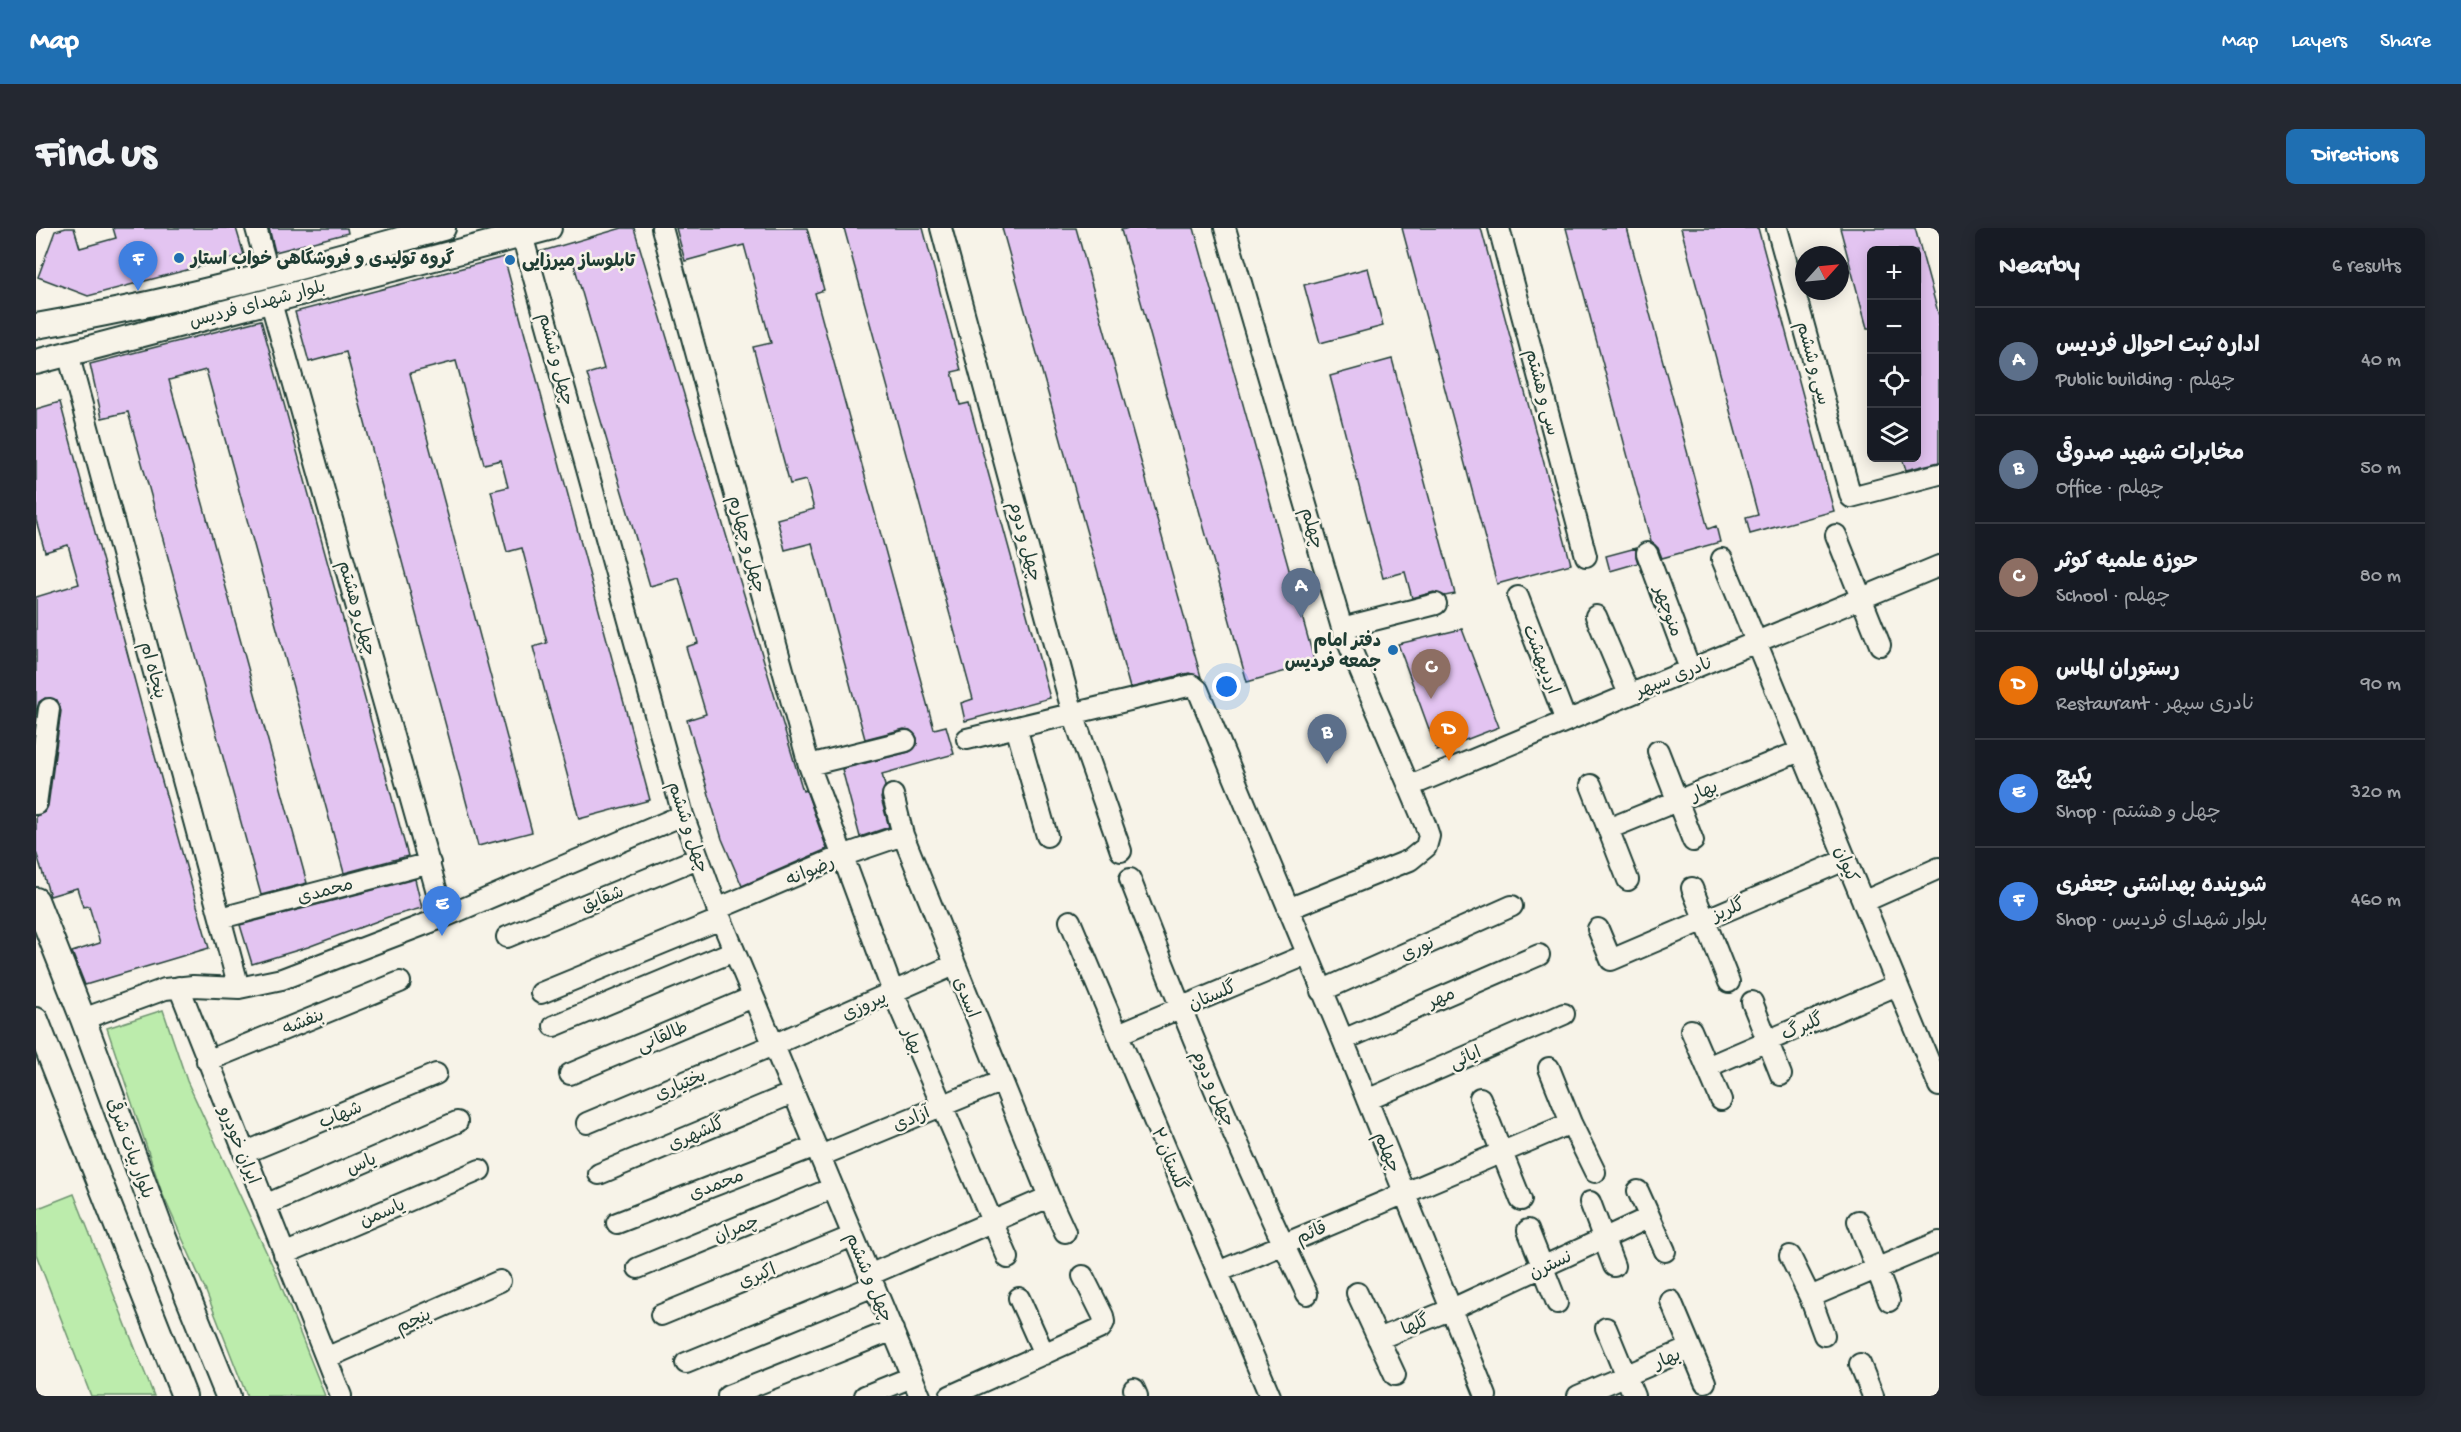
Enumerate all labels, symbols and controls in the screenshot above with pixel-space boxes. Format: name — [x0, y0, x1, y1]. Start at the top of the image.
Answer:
text: Map — [30, 26, 79, 59]
text: Map — [2222, 30, 2258, 55]
text: Layers — [2291, 30, 2347, 55]
text: Share — [2380, 30, 2431, 55]
button: Directions — [2286, 129, 2425, 184]
text: Find us — [36, 132, 156, 181]
pin: F — [118, 242, 158, 291]
north arrow — [1795, 246, 1849, 300]
map controls — [1867, 246, 1921, 462]
button: + — [1867, 246, 1921, 300]
place label: گروه تولیدی و فروشگاهی خواب استار — [189, 247, 454, 271]
marker: گروه تولیدی و فروشگاهی خواب استار — [172, 251, 186, 265]
place label: تابلوساز میرزایی — [522, 252, 636, 273]
text: Nearby — [1999, 252, 2080, 283]
marker: تابلوساز میرزایی — [503, 253, 517, 267]
text: 6 results — [2332, 256, 2401, 279]
street label: بلوار شهدای فردیس — [187, 277, 328, 334]
button: − — [1867, 300, 1921, 354]
street label: چهل و ششم — [531, 311, 577, 409]
street label: سی و ششم — [1789, 320, 1833, 408]
text: اداره ثبت احوال فردیس — [2056, 334, 2260, 360]
street label: سی و هشتم — [1518, 347, 1562, 439]
text: A — [2013, 350, 2024, 373]
text: 40 m — [2361, 350, 2401, 373]
button: locate — [1867, 354, 1921, 408]
text: Public building · چهلم — [2056, 370, 2235, 393]
button: layers — [1867, 408, 1921, 462]
text: مخابرات شهید صدوقی — [2056, 442, 2244, 468]
text: B — [2013, 458, 2024, 481]
text: 50 m — [2360, 458, 2401, 481]
text: Office · چهلم — [2056, 478, 2164, 501]
street label: چهل و چهارم — [722, 494, 769, 596]
street label: چهل و دوم — [1002, 499, 1044, 584]
street label: چهلم — [1294, 506, 1326, 552]
text: حوزه علمیه کوثر — [2056, 550, 2198, 576]
street label: چهل و هشتم — [331, 559, 379, 659]
text: C — [2013, 566, 2024, 589]
text: 80 m — [2360, 566, 2401, 589]
pin: A — [1282, 568, 1320, 618]
street label: منوچهر — [1647, 582, 1685, 640]
text: School · چهلم — [2056, 586, 2170, 609]
street label: اردیبهشت — [1517, 622, 1563, 698]
place label: دفتر امام جمعه فردیس — [1285, 630, 1381, 674]
street label: پنجاه ام — [133, 640, 169, 702]
marker: دفتر امام جمعه فردیس — [1386, 643, 1400, 657]
pin: C — [1412, 650, 1450, 699]
street label: نادری سپهر — [1631, 653, 1717, 704]
text: رستوران الماس — [2056, 658, 2180, 684]
your location — [1212, 672, 1241, 701]
text: D — [2012, 674, 2025, 697]
text: 90 m — [2361, 674, 2401, 697]
text: Restaurant · نادری سپهر — [2056, 694, 2255, 717]
pin: D — [1430, 712, 1468, 761]
pin: B — [1308, 714, 1346, 764]
text: پکیج — [2056, 766, 2092, 792]
street label: بهار — [1686, 777, 1722, 808]
street label: چهل و ششم — [661, 779, 711, 877]
text: E — [2012, 782, 2025, 805]
text: 320 m — [2351, 782, 2401, 805]
text: Shop · چهل و هشتم — [2056, 802, 2221, 825]
street label: کیوان — [1828, 844, 1861, 886]
street label: رضوانه — [784, 853, 838, 892]
text: شوینده بهداشتی جعفری — [2056, 874, 2267, 900]
street label: محمدی — [295, 875, 356, 910]
street label: شقایق — [578, 882, 627, 918]
pin: E — [422, 886, 462, 936]
text: F — [2013, 890, 2024, 913]
text: 460 m — [2351, 890, 2401, 913]
street label: گلریز — [1707, 893, 1749, 928]
text: Shop · بلوار شهدای فردیس — [2056, 910, 2268, 933]
street label: نوری — [1398, 934, 1438, 967]
street label: اسدی — [947, 975, 982, 1021]
street label: گلستان — [1185, 976, 1241, 1017]
street label: مهر — [1423, 984, 1459, 1015]
street label: پیروزی — [839, 988, 891, 1026]
street label: بنفشه — [280, 1006, 328, 1041]
street label: گلبرگ — [1778, 1008, 1827, 1046]
street label: طالقانی — [634, 1018, 692, 1058]
street label: بهار — [895, 1023, 926, 1059]
street label: ایائی — [1447, 1043, 1485, 1075]
street label: چهل و دوم — [1185, 1047, 1238, 1131]
street label: بختیاری — [652, 1066, 710, 1106]
street label: بلوار بیات شرقی — [101, 1094, 160, 1202]
street label: شهاب — [316, 1098, 366, 1134]
street label: ایران خودرو — [212, 1102, 263, 1188]
street label: آزادی — [890, 1102, 935, 1137]
street label: گلشهری — [665, 1112, 729, 1157]
street label: گلستان ۲ — [1145, 1124, 1192, 1195]
street label: چهلم — [1367, 1129, 1403, 1177]
street label: یاس — [344, 1150, 380, 1181]
street label: محمدی — [686, 1166, 747, 1206]
street label: یاسمن — [357, 1195, 409, 1233]
street label: چمران — [711, 1212, 763, 1249]
street label: قائم — [1293, 1219, 1331, 1251]
street label: چهل و ششم — [839, 1230, 896, 1326]
street label: نسترن — [1526, 1247, 1576, 1285]
street label: اکبری — [736, 1260, 780, 1294]
street label: پنجم — [393, 1305, 435, 1340]
street label: گلها — [1398, 1309, 1433, 1341]
street label: بهار — [1649, 1345, 1685, 1376]

